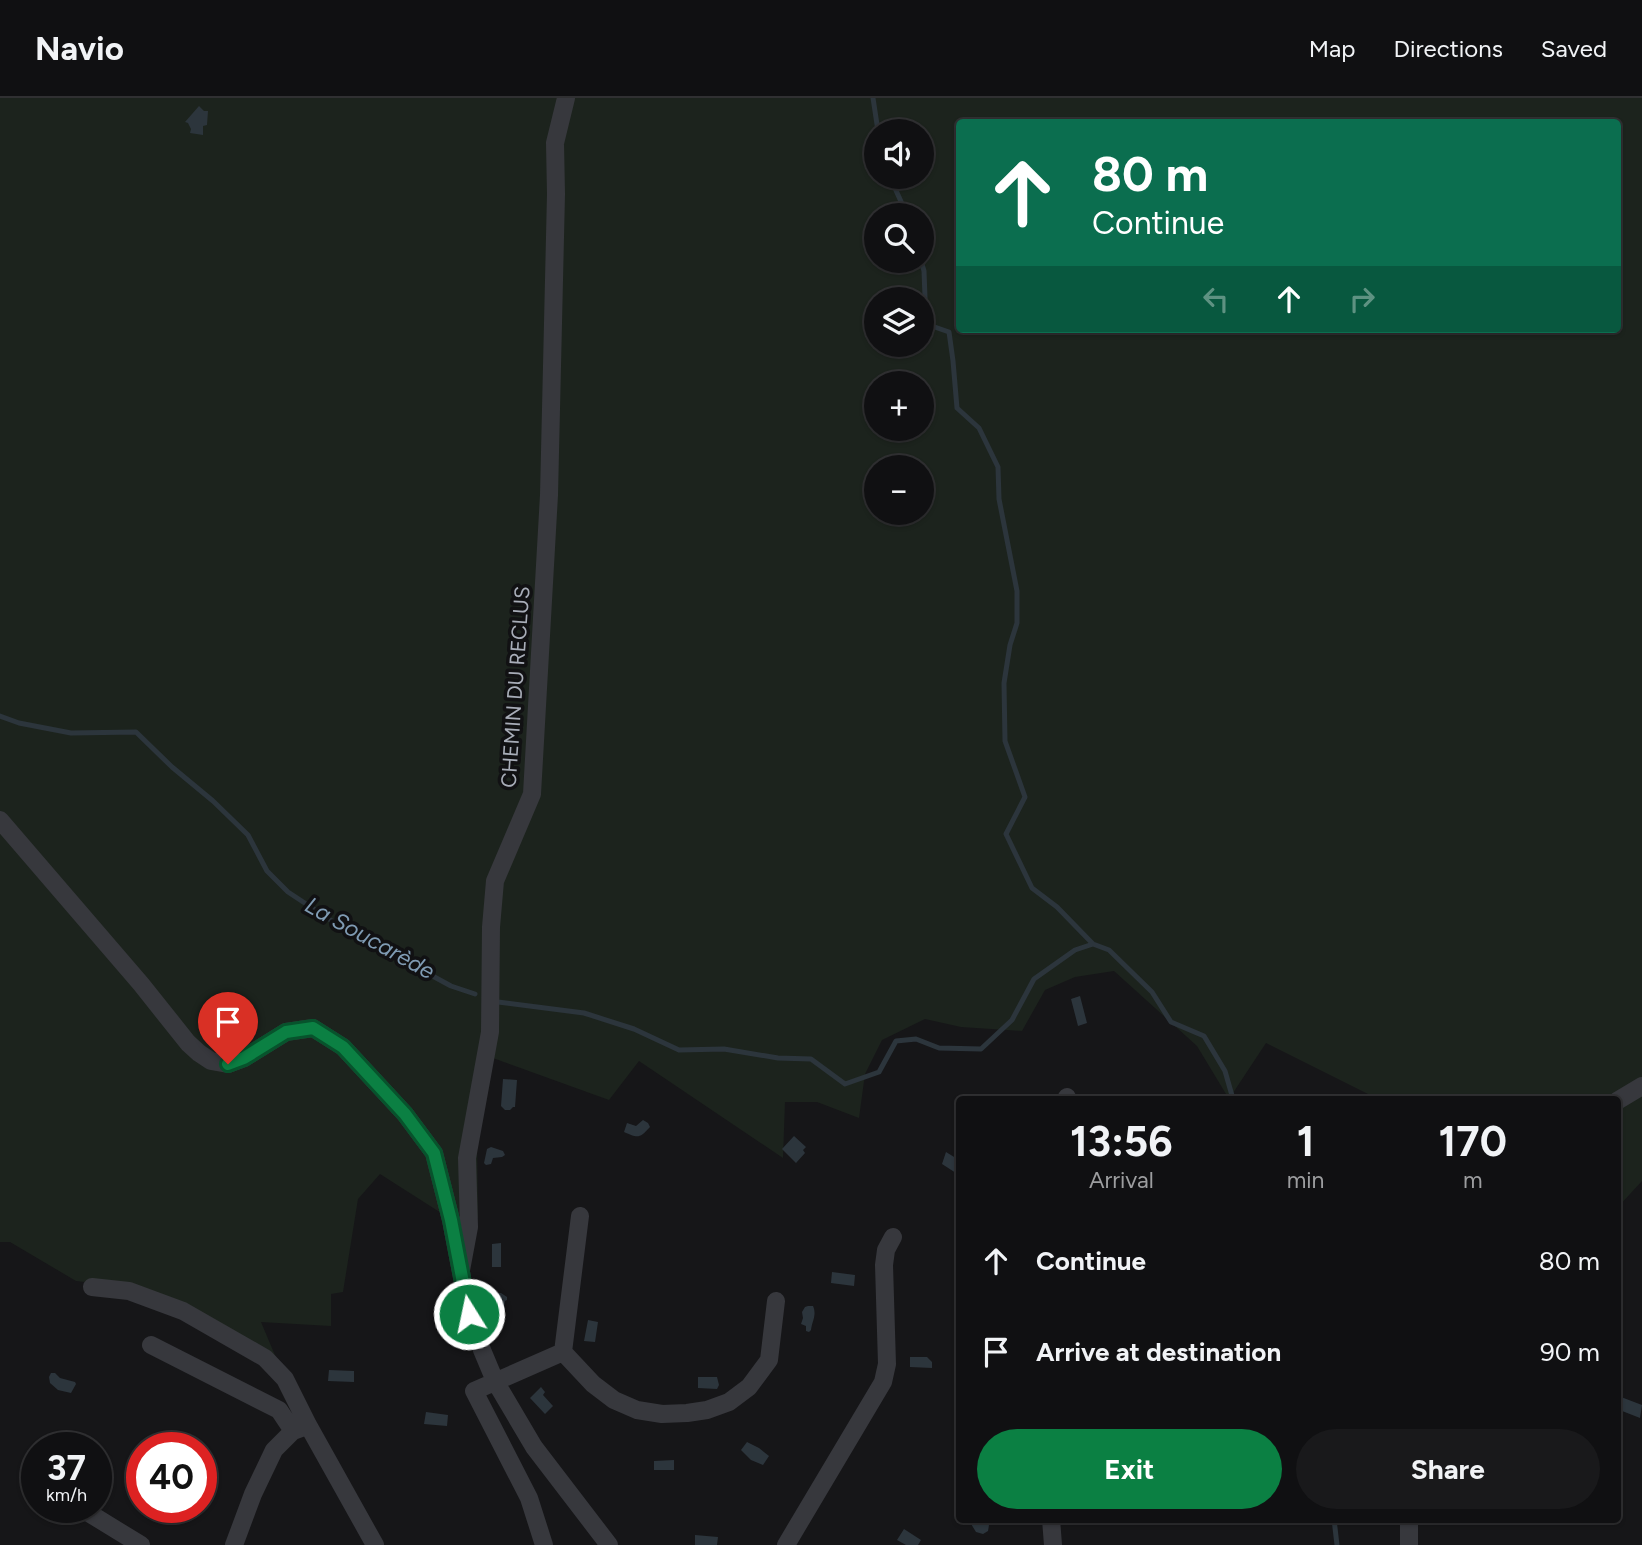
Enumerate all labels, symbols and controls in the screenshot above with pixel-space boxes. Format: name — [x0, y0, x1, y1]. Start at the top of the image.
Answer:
text: Navio — [35, 29, 124, 68]
text: Map — [1309, 34, 1355, 63]
text: Directions — [1393, 34, 1503, 63]
text: Saved — [1541, 34, 1607, 63]
map controls — [864, 119, 934, 525]
button: sound — [864, 119, 934, 189]
text: 80 m — [1092, 144, 1208, 203]
icon: ahead — [977, 147, 1068, 238]
button: search — [864, 203, 934, 273]
text: Continue — [1092, 204, 1224, 242]
icon: left — [1197, 280, 1235, 318]
icon: ahead — [1270, 280, 1308, 318]
icon: right — [1343, 280, 1381, 318]
button: layers — [864, 287, 934, 357]
button: + — [864, 371, 934, 441]
button: − — [864, 455, 934, 525]
street label: CHEMIN DU RECLUS — [495, 585, 535, 789]
water label: La Soucarède — [300, 891, 440, 985]
pin — [198, 992, 258, 1064]
icon: arrive — [209, 1003, 247, 1041]
text: 13:56 — [1070, 1116, 1173, 1167]
text: 1 — [1297, 1116, 1314, 1167]
text: 170 — [1439, 1116, 1507, 1167]
text: Arrival — [1089, 1166, 1154, 1194]
text: min — [1287, 1166, 1324, 1194]
text: m — [1463, 1166, 1483, 1194]
icon: ahead — [977, 1242, 1015, 1280]
text: Continue — [1036, 1245, 1146, 1277]
text: 80 m — [1539, 1245, 1600, 1277]
position arrow — [432, 1277, 506, 1351]
icon: arrive — [977, 1333, 1015, 1371]
text: Arrive at destination — [1036, 1336, 1281, 1368]
text: 90 m — [1540, 1336, 1600, 1368]
button: Exit — [977, 1429, 1282, 1509]
button: Share — [1296, 1429, 1600, 1509]
speed limit sign: 40 — [126, 1432, 217, 1523]
text: 37 — [47, 1447, 86, 1489]
text: km/h — [46, 1484, 87, 1506]

